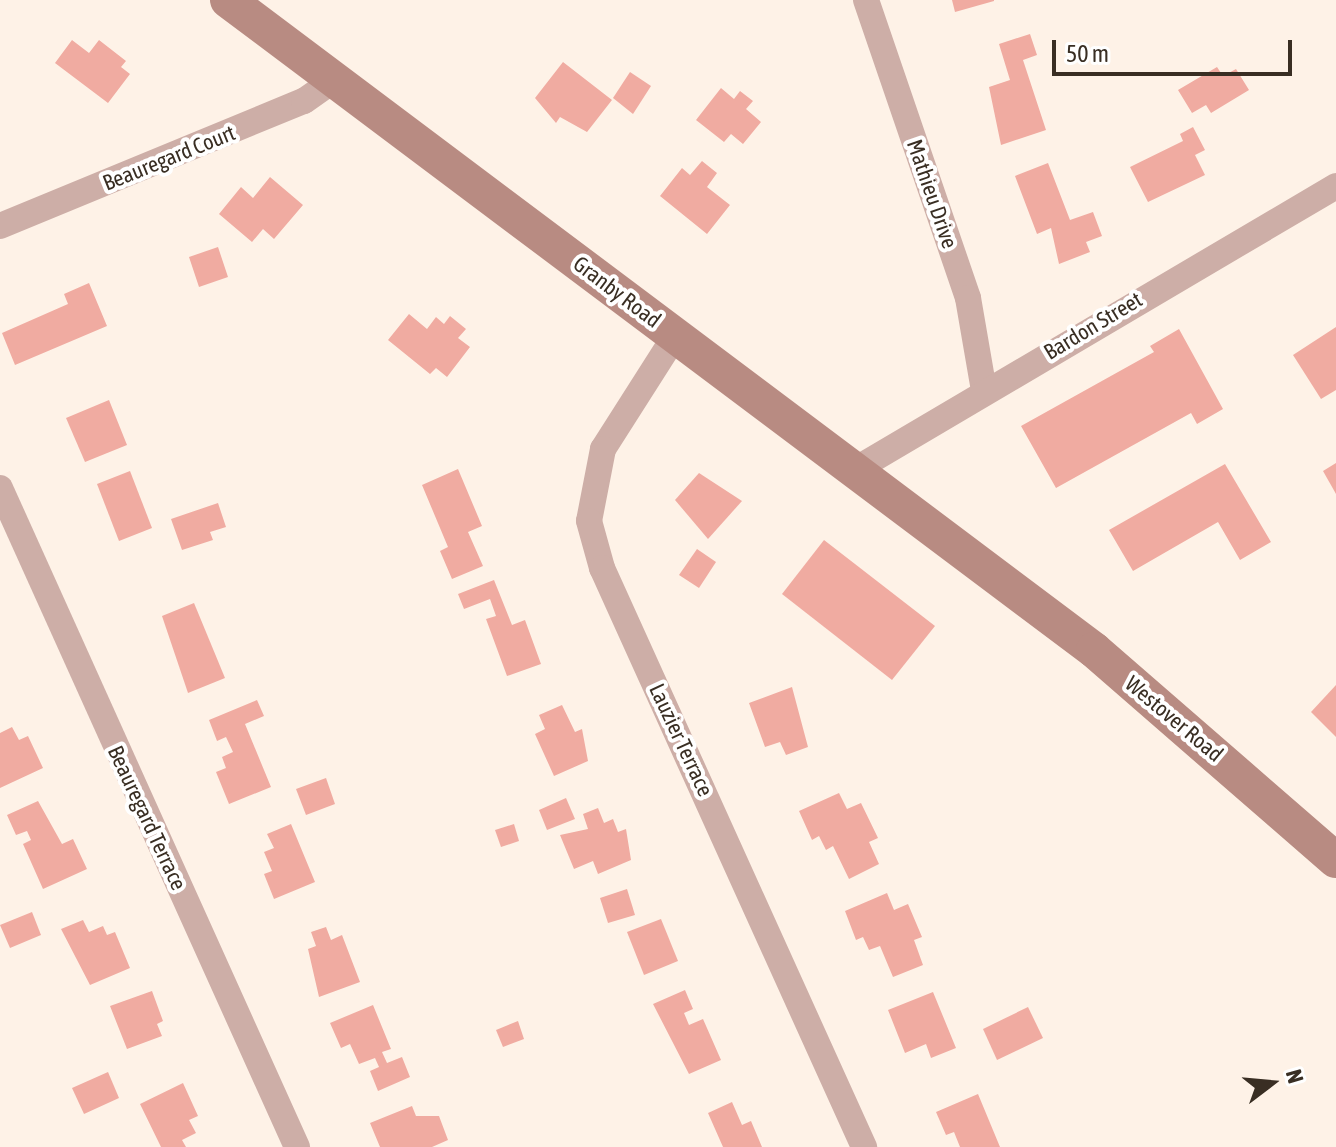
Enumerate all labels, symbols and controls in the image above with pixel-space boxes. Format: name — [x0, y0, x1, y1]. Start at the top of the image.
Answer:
scale bar — [1056, 24, 1296, 74]
text: 50 m — [1066, 40, 1109, 67]
street label: Beauregard Court — [99, 119, 239, 197]
street label: Mathieu Drive — [901, 136, 963, 252]
street label: Granby Road — [568, 250, 666, 334]
street label: Bardon Street — [1039, 286, 1147, 366]
street label: Westover Road — [1120, 670, 1228, 768]
street label: Lauzier Terrace — [643, 680, 719, 800]
street label: Beauregard Terrace — [102, 742, 192, 894]
north arrow — [1232, 1043, 1312, 1123]
text: N — [1281, 1067, 1309, 1086]

